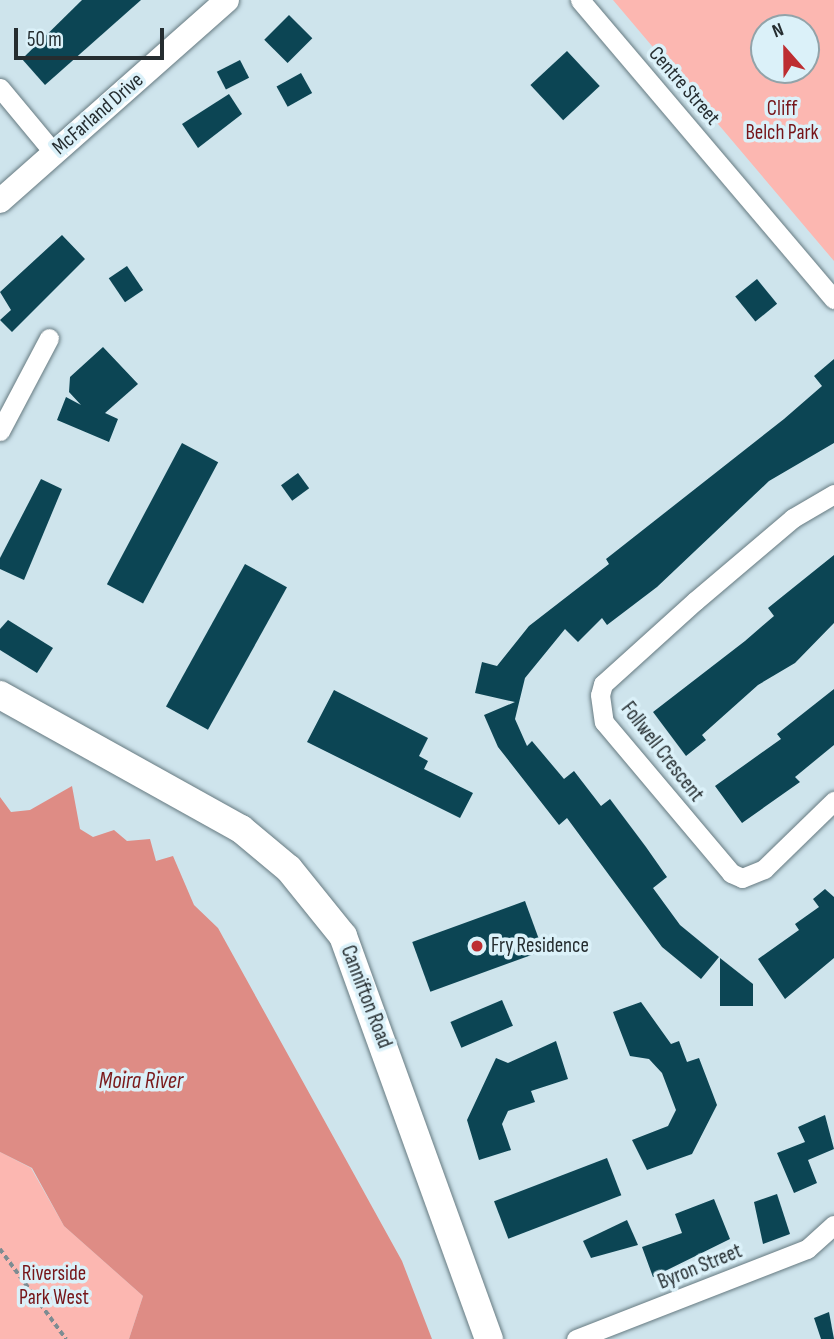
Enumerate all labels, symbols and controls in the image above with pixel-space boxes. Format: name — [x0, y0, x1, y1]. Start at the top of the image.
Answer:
scale bar — [18, 14, 168, 58]
north arrow — [750, 14, 820, 84]
text: N — [769, 18, 787, 43]
text: 50 m — [27, 27, 62, 52]
street label: Centre Street — [643, 42, 725, 130]
street label: McFarland Drive — [47, 68, 149, 160]
park label: Cliff Belch Park — [745, 96, 819, 146]
street label: Follwell Crescent — [615, 697, 709, 807]
place label: Fry Residence — [491, 933, 589, 959]
marker: Fry Residence — [469, 938, 485, 954]
street label: Cannifton Road — [335, 942, 397, 1052]
water label: Moira River — [99, 1067, 183, 1095]
street label: Byron Street — [654, 1239, 746, 1295]
park label: Riverside Park West — [19, 1261, 89, 1311]

